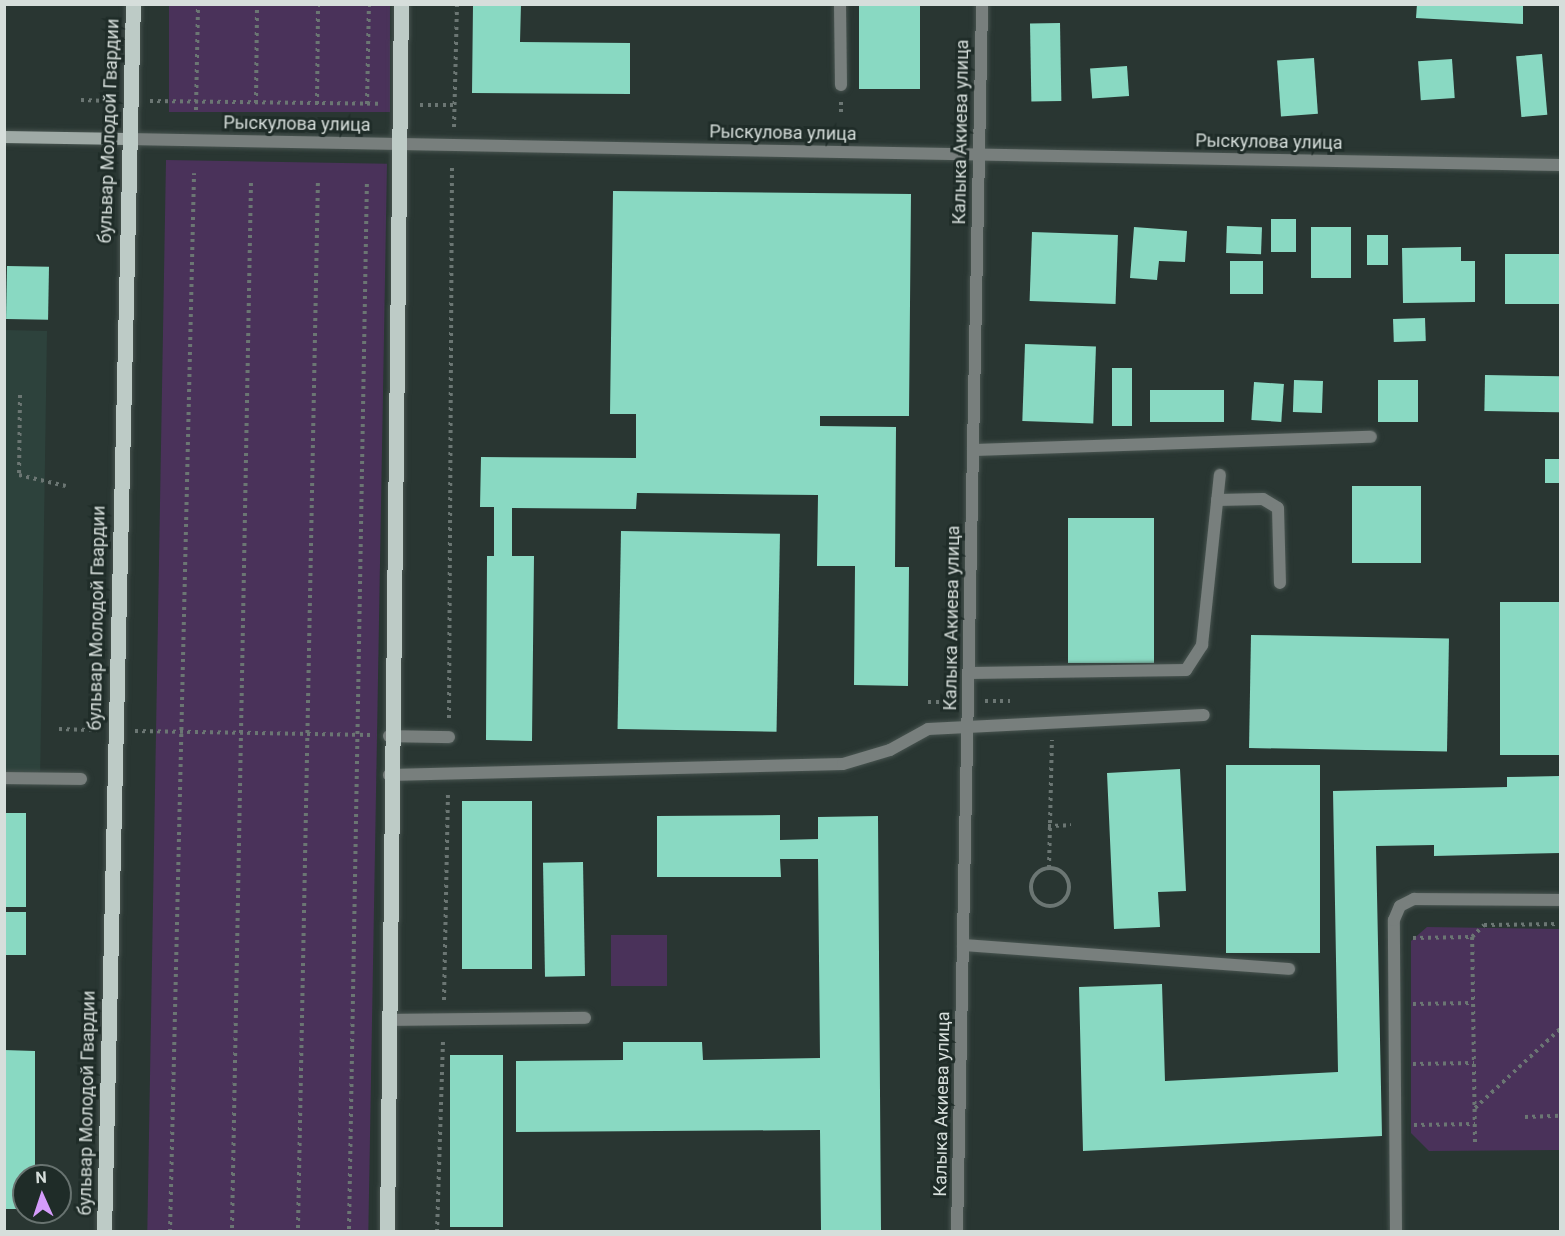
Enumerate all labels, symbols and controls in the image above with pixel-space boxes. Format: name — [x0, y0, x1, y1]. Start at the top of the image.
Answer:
street label: бульвар Молодой Гвардии — [94, 18, 124, 244]
street label: Калыка Акиева улица — [949, 39, 973, 225]
street label: Рыскулова улица — [223, 112, 371, 136]
street label: Рыскулова улица — [709, 121, 857, 145]
street label: Рыскулова улица — [1195, 130, 1343, 154]
street label: бульвар Молодой Гвардии — [84, 505, 110, 731]
street label: Калыка Акиева улица — [940, 525, 964, 711]
street label: бульвар Молодой Гвардии — [74, 990, 100, 1216]
street label: Калыка Акиева улица — [930, 1011, 954, 1197]
north arrow — [12, 1164, 72, 1224]
text: N — [35, 1168, 47, 1187]

